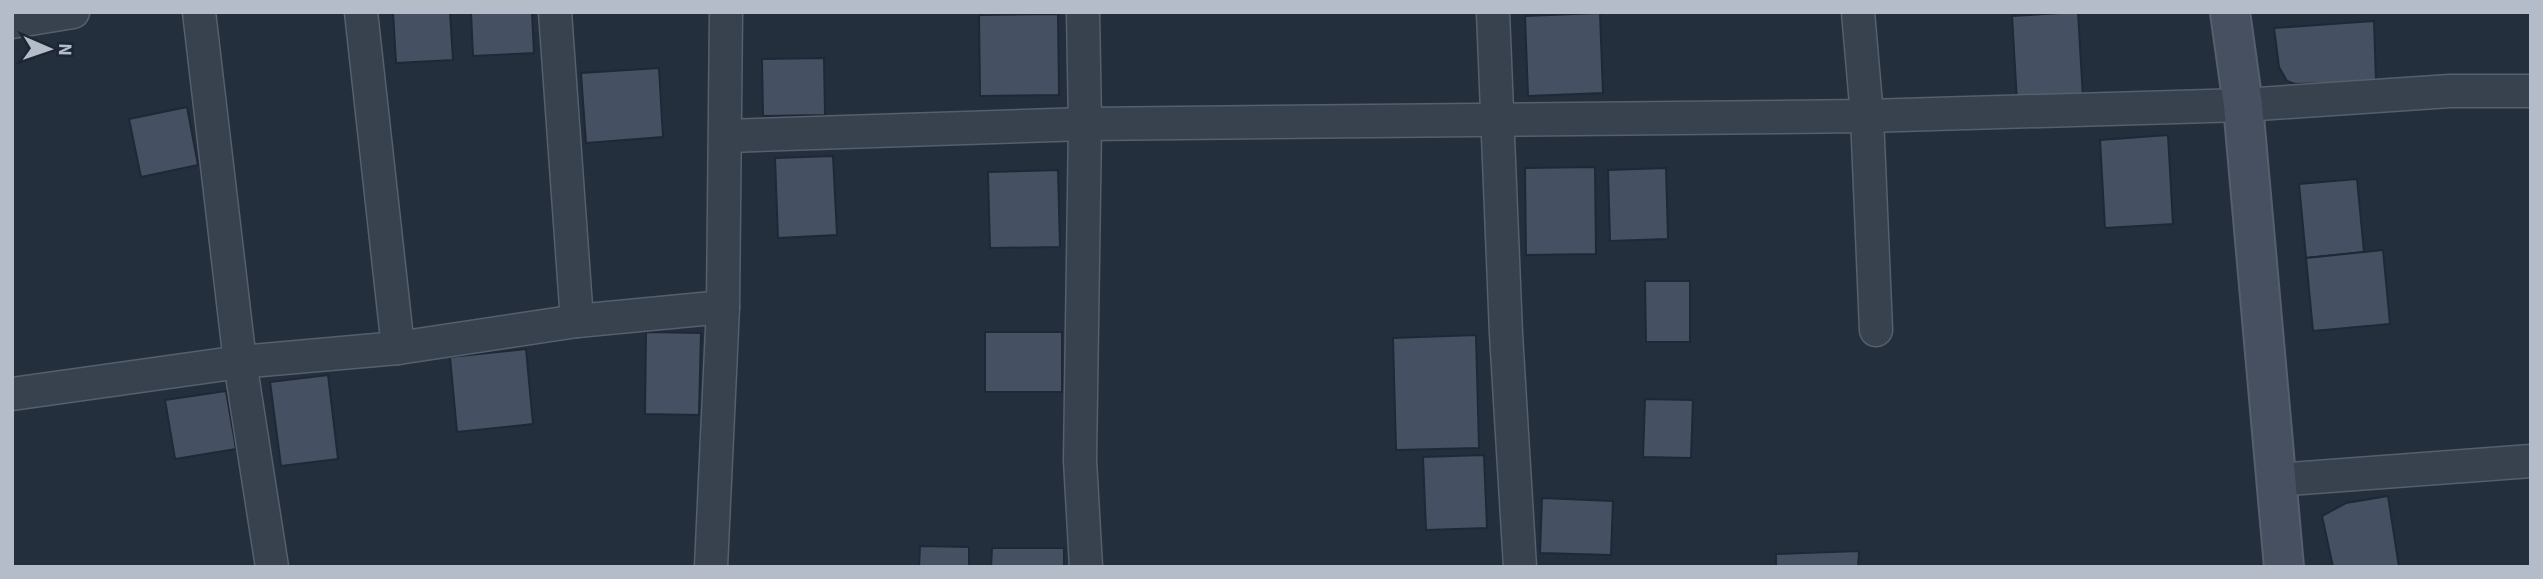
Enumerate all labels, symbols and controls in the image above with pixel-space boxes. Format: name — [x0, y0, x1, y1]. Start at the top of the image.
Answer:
north arrow — [14, 14, 84, 84]
text: N — [51, 43, 78, 56]

